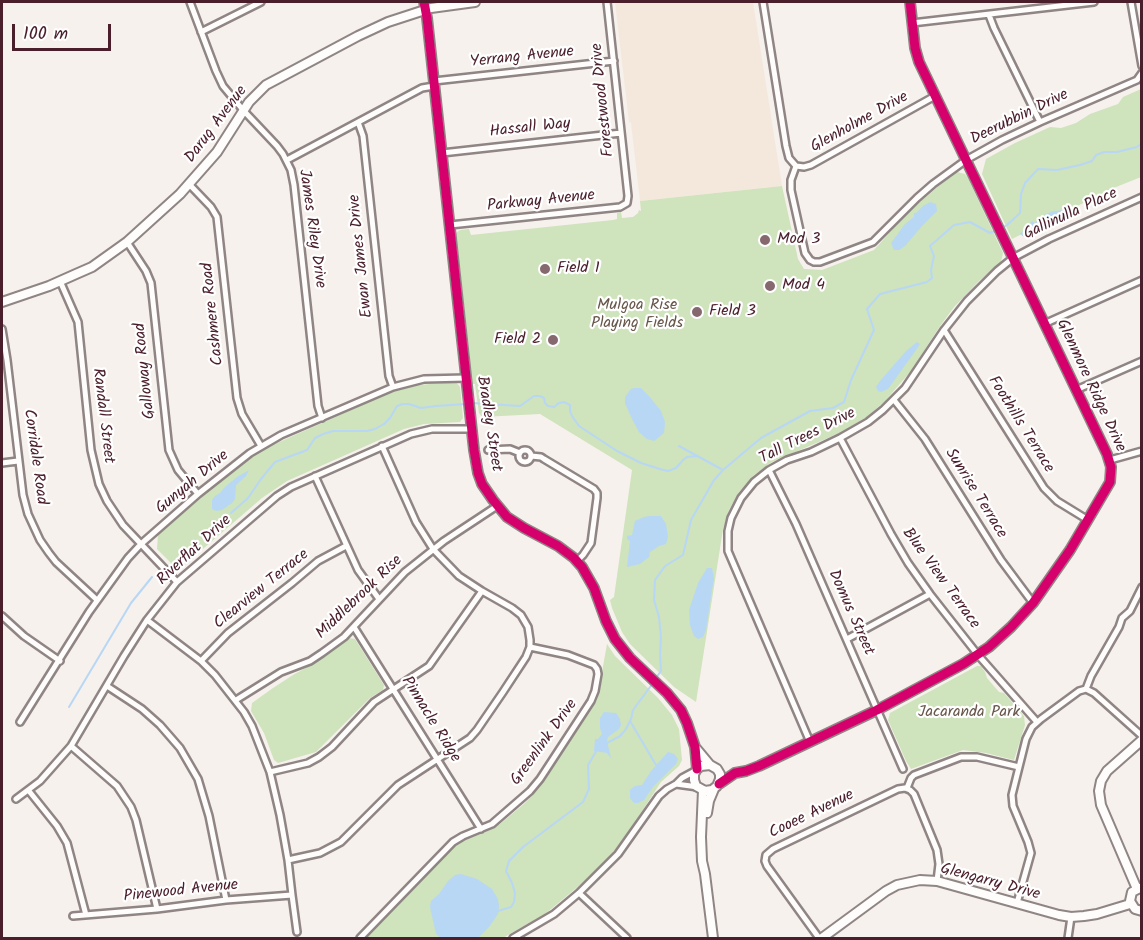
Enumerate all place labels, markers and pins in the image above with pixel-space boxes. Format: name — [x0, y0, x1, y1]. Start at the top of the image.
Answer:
place label: Mod 3 — [777, 230, 820, 250]
marker: Mod 3 — [758, 233, 772, 247]
place label: Field 1 — [557, 259, 600, 279]
marker: Field 1 — [538, 262, 552, 276]
place label: Mod 4 — [782, 276, 825, 296]
marker: Mod 4 — [763, 279, 777, 293]
place label: Field 3 — [709, 302, 756, 322]
marker: Field 3 — [690, 305, 704, 319]
place label: Field 2 — [494, 330, 541, 350]
marker: Field 2 — [546, 333, 560, 347]

